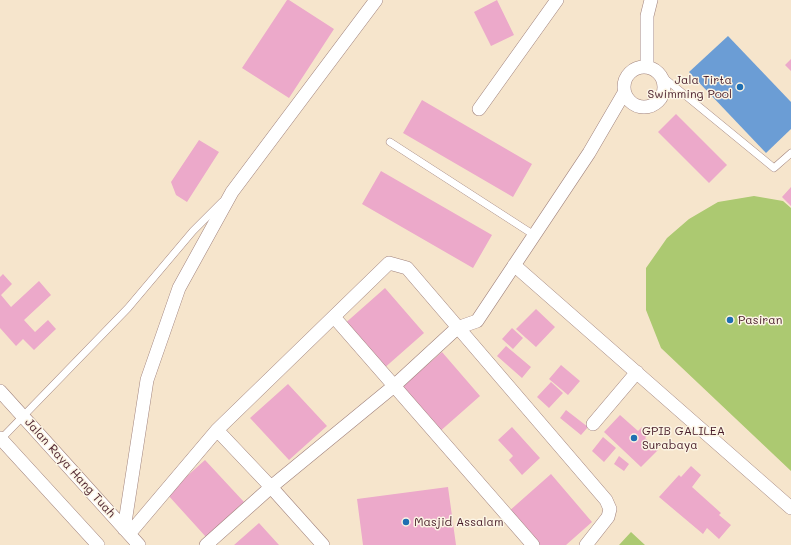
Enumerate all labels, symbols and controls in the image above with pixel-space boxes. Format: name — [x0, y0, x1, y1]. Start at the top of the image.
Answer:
place label: Jala Tirta Swimming Pool — [647, 73, 732, 101]
marker: Jala Tirta Swimming Pool — [735, 82, 745, 92]
place label: Pasiran — [738, 313, 782, 327]
marker: Pasiran — [725, 315, 735, 325]
street label: Jalan Raya Hang Tuah — [22, 415, 118, 521]
place label: GPIB GALILEA Surabaya — [642, 424, 725, 452]
marker: GPIB GALILEA Surabaya — [629, 433, 639, 443]
place label: Masjid Assalam — [414, 515, 504, 529]
marker: Masjid Assalam — [401, 517, 411, 527]

